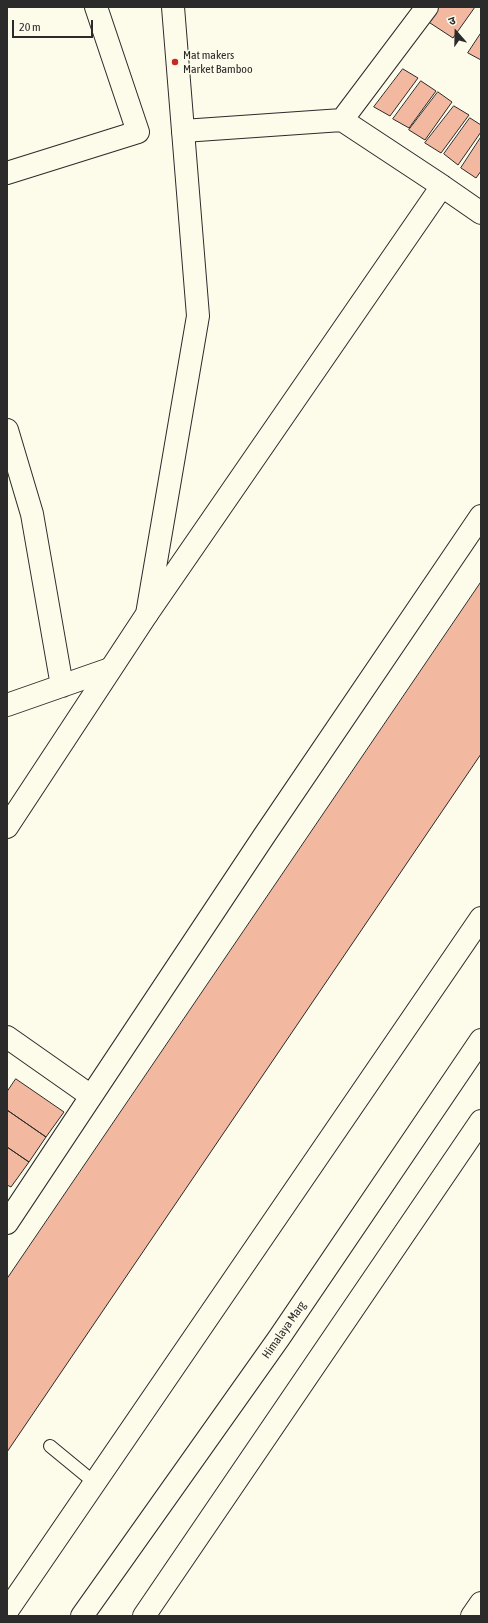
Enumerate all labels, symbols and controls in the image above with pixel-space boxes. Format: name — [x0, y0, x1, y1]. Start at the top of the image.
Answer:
scale bar — [14, 12, 95, 38]
north arrow — [436, 12, 476, 52]
text: उ — [447, 14, 457, 27]
text: 20 m — [19, 20, 41, 34]
place label: Mat makers Market Bamboo — [183, 48, 253, 76]
marker: Mat makers Market Bamboo — [170, 57, 180, 67]
street label: Himalaya Marg — [259, 1299, 309, 1361]

